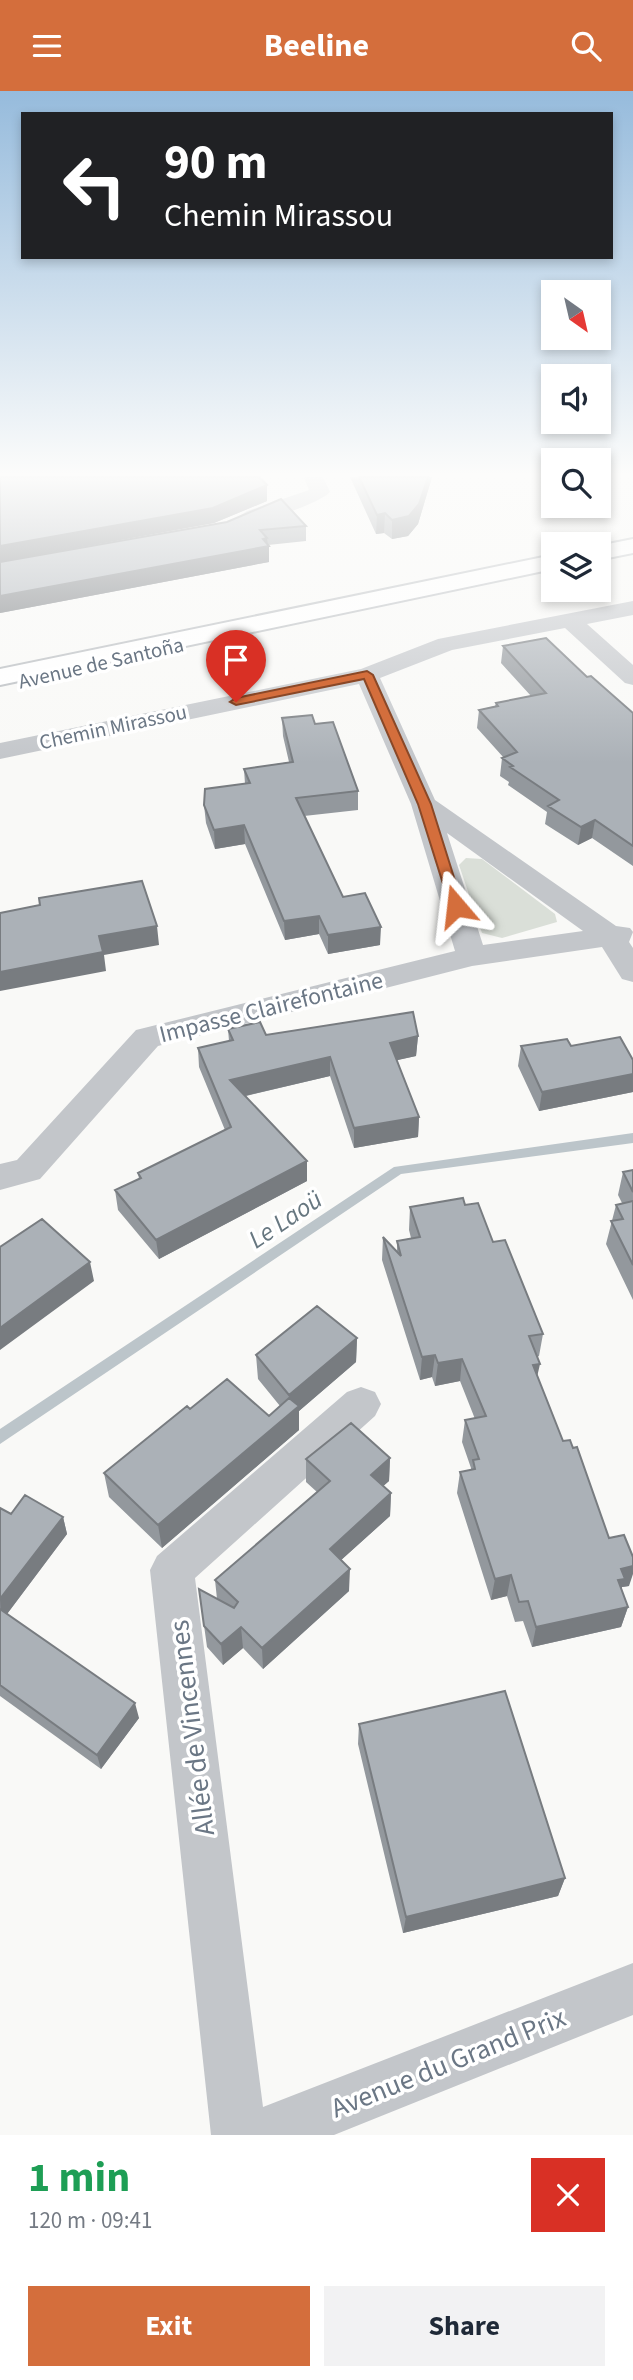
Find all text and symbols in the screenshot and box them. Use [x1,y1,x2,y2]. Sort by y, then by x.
text: Beeline [264,23,369,69]
icon: menu [28,27,66,65]
icon: search [567,27,605,65]
text: 90 m [164,128,268,198]
icon: left [49,140,140,231]
text: Chemin Mirassou [164,193,393,239]
north arrow [541,280,611,350]
map controls [541,280,611,602]
button: sound [541,364,611,434]
button: search [541,448,611,518]
button: layers [541,532,611,602]
street label: Avenue de Santoña [15,629,187,697]
pin [206,630,266,702]
icon: arrive [217,641,255,679]
street label: Chemin Mirassou [36,697,190,757]
position arrow [419,869,493,943]
street label: Impasse Clairefontaine [156,963,387,1052]
water label: Le Laoü [241,1181,330,1258]
street label: Allée de Vincennes [159,1618,225,1838]
street label: Avenue du Grand Prix [325,1997,572,2128]
text: 1 min [28,2148,130,2208]
button: close [531,2158,605,2232]
text: 120 m · 09:41 [28,2204,152,2237]
button: Exit [28,2286,310,2366]
button: Share [324,2286,605,2366]

